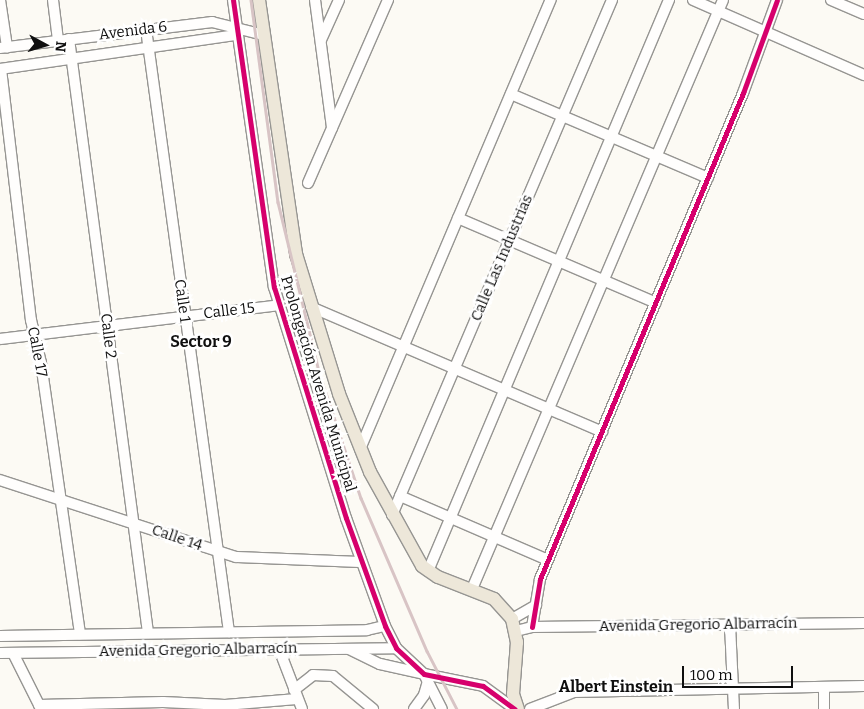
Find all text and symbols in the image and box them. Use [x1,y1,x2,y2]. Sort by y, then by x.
street label: Avenida 6 [98,18,168,44]
north arrow [20,20,70,70]
text: N [51,40,69,53]
street label: Calle Las Industrias [467,192,537,324]
street label: Prolongación Avenida Municipal [276,274,360,494]
street label: Calle 1 [170,278,194,324]
street label: Calle 15 [202,299,256,323]
street label: Calle 2 [96,312,120,360]
street label: Calle 17 [23,325,51,379]
district label: Sector 9 [170,332,232,352]
street label: Calle 14 [149,521,205,555]
street label: Avenida Gregorio Albarracín [599,614,797,636]
street label: Avenida Gregorio Albarracín [99,639,297,661]
scale bar [684,656,795,688]
text: 100 m [690,666,733,684]
district label: Albert Einstein [559,677,673,697]

